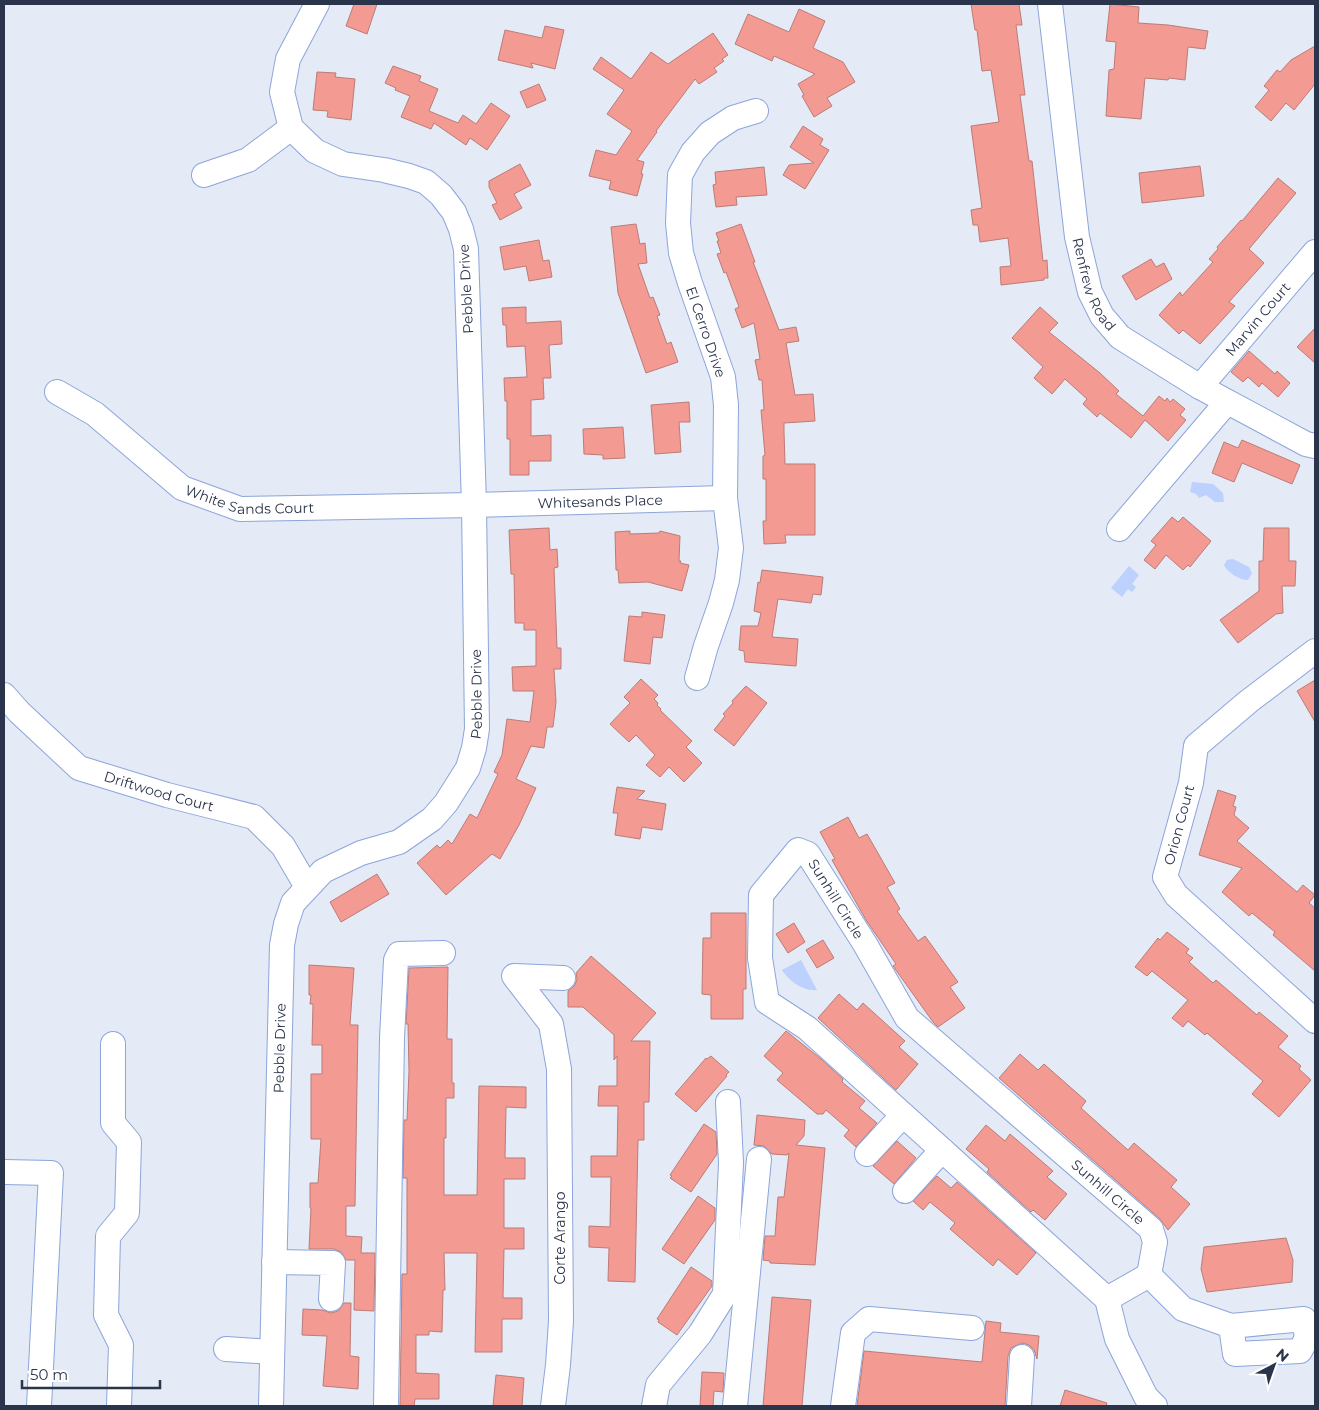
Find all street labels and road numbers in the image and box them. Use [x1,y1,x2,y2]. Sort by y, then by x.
street label: Renfrew Road [1068,236,1120,335]
street label: Pebble Drive [455,244,477,334]
street label: Marvin Court [1221,278,1294,360]
street label: El Cerro Drive [682,284,730,380]
street label: White Sands Court [183,481,314,518]
street label: Whitesands Place [537,491,663,512]
street label: Pebble Drive [467,649,486,740]
street label: Driftwood Court [102,767,216,816]
street label: Orion Court [1160,783,1198,867]
street label: Sunhill Circle [804,856,868,942]
street label: Pebble Drive [269,1003,290,1093]
street label: Sunhill Circle [1068,1155,1148,1229]
street label: Corte Arango [551,1191,569,1284]

